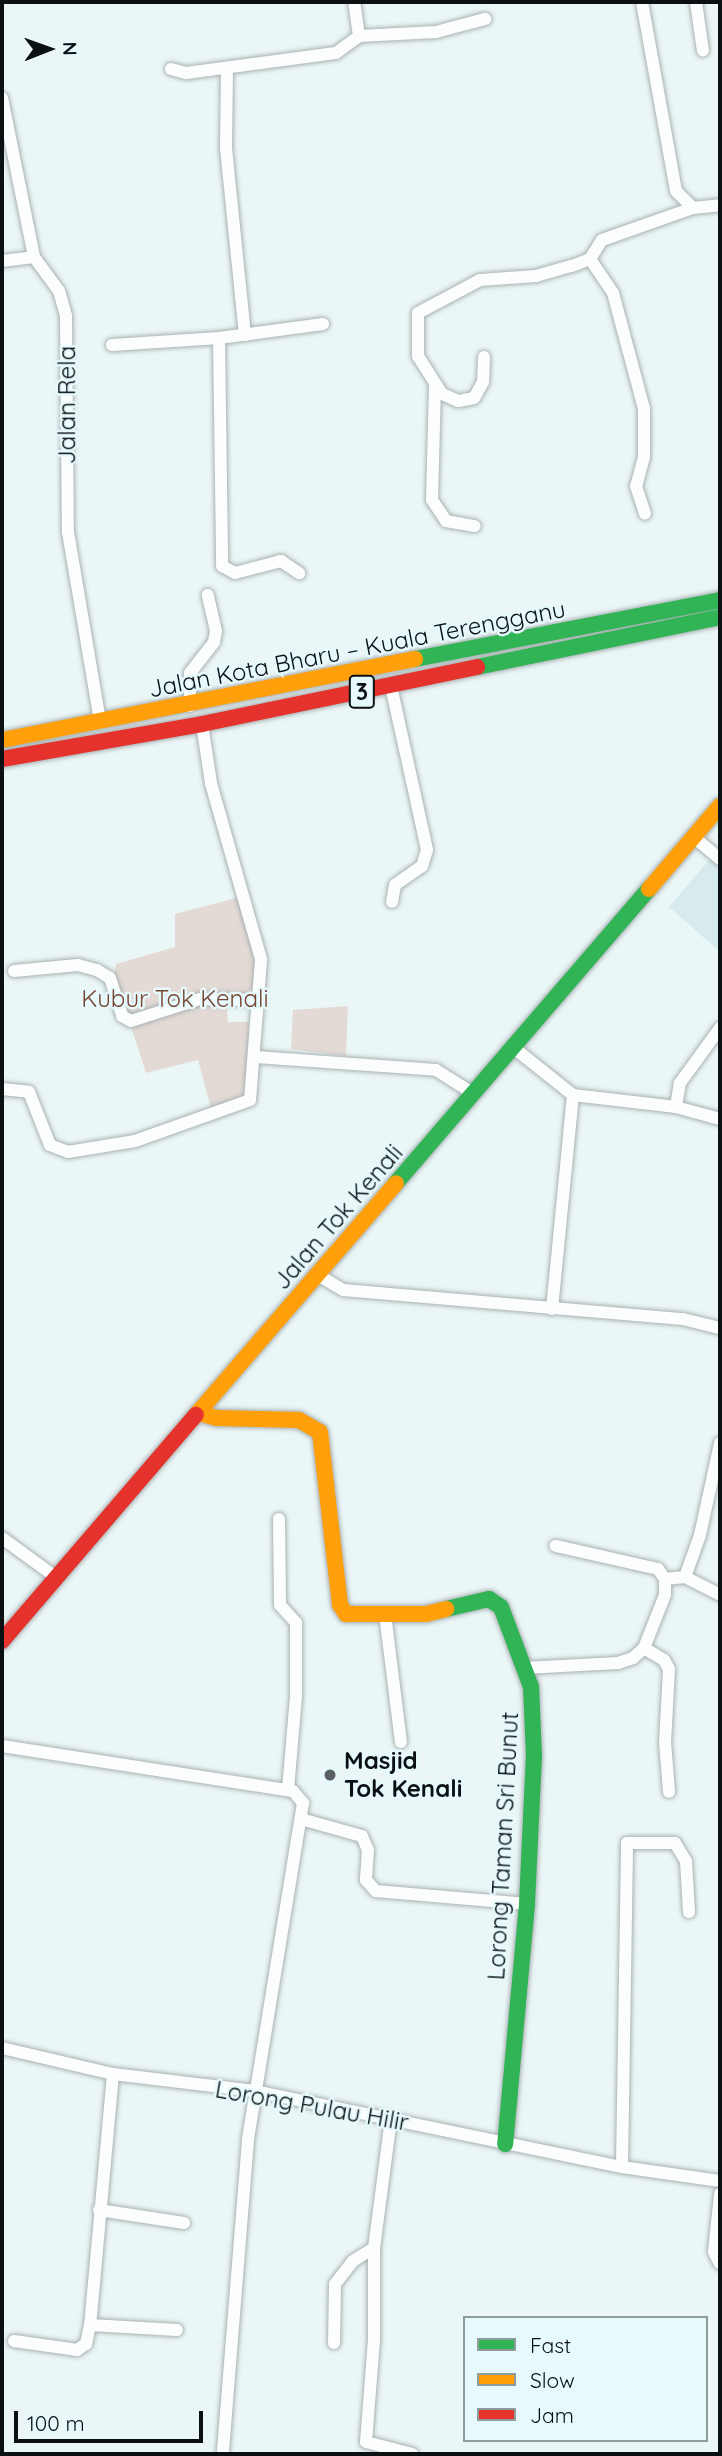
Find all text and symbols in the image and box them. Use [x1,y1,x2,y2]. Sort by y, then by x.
north arrow [14,14,84,84]
text: N [58,41,82,56]
street label: Jalan Rela [53,346,81,464]
street label: Jalan Kota Bharu – Kuala Terengganu [146,594,568,704]
road number: 3 [348,672,376,712]
park label: Kubur Tok Kenali [81,985,269,1013]
street label: Jalan Tok Kenali [267,1139,409,1295]
street label: Lorong Taman Sri Bunut [482,1711,524,1981]
place label: Masjid Tok Kenali [344,1747,462,1803]
marker: Masjid Tok Kenali [322,1767,338,1783]
street label: Lorong Pulau Hilir [213,2075,411,2137]
legend [463,2316,708,2442]
text: Fast [530,2332,571,2358]
text: Slow [530,2367,575,2393]
scale bar [18,2396,206,2440]
text: Jam [530,2402,574,2428]
text: 100 m [27,2410,85,2436]

